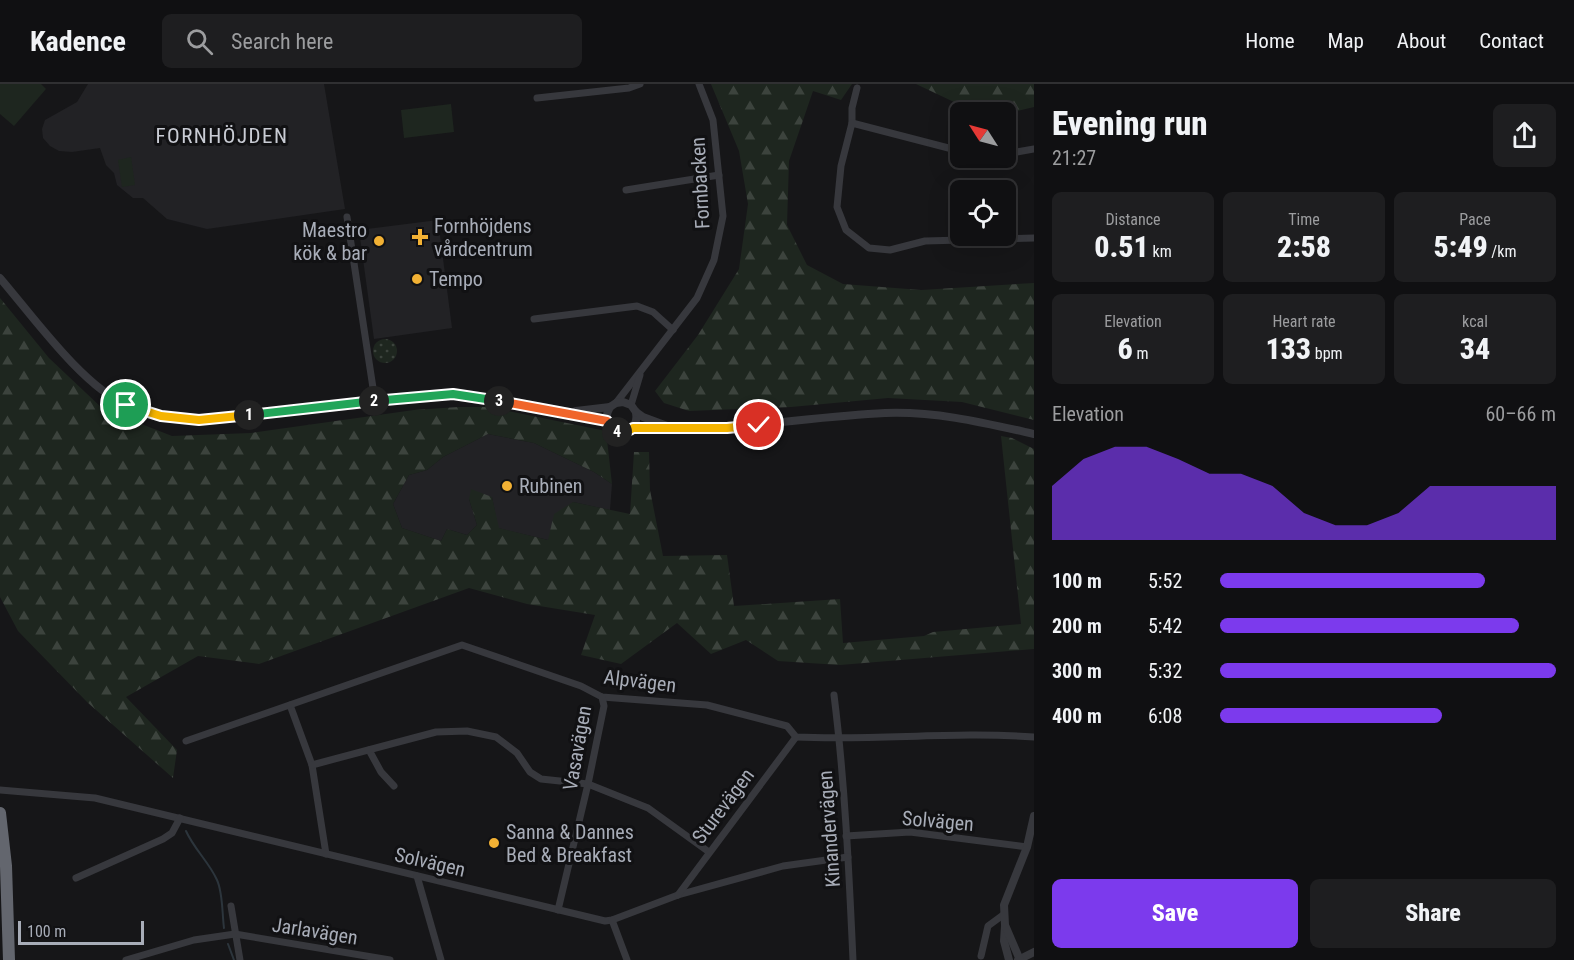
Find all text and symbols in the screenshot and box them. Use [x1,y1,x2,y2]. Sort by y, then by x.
search box [162,14,582,68]
text: Kadence [30,25,126,58]
icon: search [183,25,216,58]
text: Search here [231,29,333,54]
text: Home [1245,29,1295,53]
text: Map [1328,29,1364,53]
text: About [1397,29,1446,53]
text: Contact [1479,29,1544,53]
north arrow [950,102,1016,168]
map controls [950,102,1016,246]
text: Evening run [1052,104,1208,143]
button: share [1493,104,1556,167]
district label: FORNHÖJDEN [155,124,289,148]
street label: Fornbacken [686,137,714,229]
text: 21:27 [1052,146,1096,170]
button: locate [950,180,1016,246]
text: Distance [1105,210,1161,229]
text: Time [1288,210,1320,229]
text: Pace [1459,210,1491,229]
place label: Fornhöjdens vårdcentrum [434,214,533,261]
place label: Maestro kök & bar [293,218,367,265]
marker: Fornhöjdens vårdcentrum [411,228,429,246]
text: 0.51 [1094,229,1149,264]
text: 2:58 [1277,229,1331,264]
text: 5:49 [1433,229,1488,264]
marker: Maestro kök & bar [372,234,386,248]
text: km [1149,242,1172,261]
text: /km [1488,242,1517,261]
place label: Tempo [429,267,483,291]
marker: Tempo [410,272,424,286]
text: Elevation [1104,312,1162,331]
text: Heart rate [1272,312,1336,331]
text: kcal [1462,312,1488,331]
text: 6 [1118,331,1133,366]
text: 133 [1265,331,1311,366]
text: 34 [1460,331,1490,366]
text: m [1133,344,1148,363]
text: bpm [1311,344,1343,363]
pin [100,379,151,430]
pin: 2 [359,386,389,416]
pin: 3 [484,386,514,416]
icon: arrive [109,388,142,421]
text: 2 [370,391,378,410]
text: 3 [495,391,503,410]
pin [733,399,784,450]
pin: 1 [234,400,264,430]
text: Elevation [1052,402,1124,426]
text: 60–66 m [1485,402,1556,426]
text: 1 [245,405,253,424]
icon: check [742,408,775,441]
pin: 4 [602,417,632,447]
text: 4 [613,422,621,441]
place label: Rubinen [519,474,583,498]
marker: Rubinen [500,479,514,493]
text: 100 m [1052,569,1102,593]
text: 5:52 [1148,569,1182,593]
text: 200 m [1052,614,1102,638]
text: 5:42 [1148,614,1182,638]
text: 300 m [1052,659,1102,683]
text: 5:32 [1148,659,1182,683]
street label: Alpvägen [602,665,678,697]
street label: Vasavägen [558,704,596,792]
text: 400 m [1052,704,1102,728]
text: 6:08 [1148,704,1182,728]
street label: Sturevägen [687,764,759,848]
street label: Kinandervägen [813,770,845,888]
street label: Solvägen [901,806,975,836]
place label: Sanna & Dannes Bed & Breakfast [506,820,634,867]
marker: Sanna & Dannes Bed & Breakfast [487,836,501,850]
street label: Solvägen [392,842,468,882]
button: Save [1052,879,1298,948]
button: Share [1310,879,1556,948]
street label: Jarlavägen [271,912,359,950]
scale bar [18,918,144,946]
text: 100 m [27,922,66,941]

